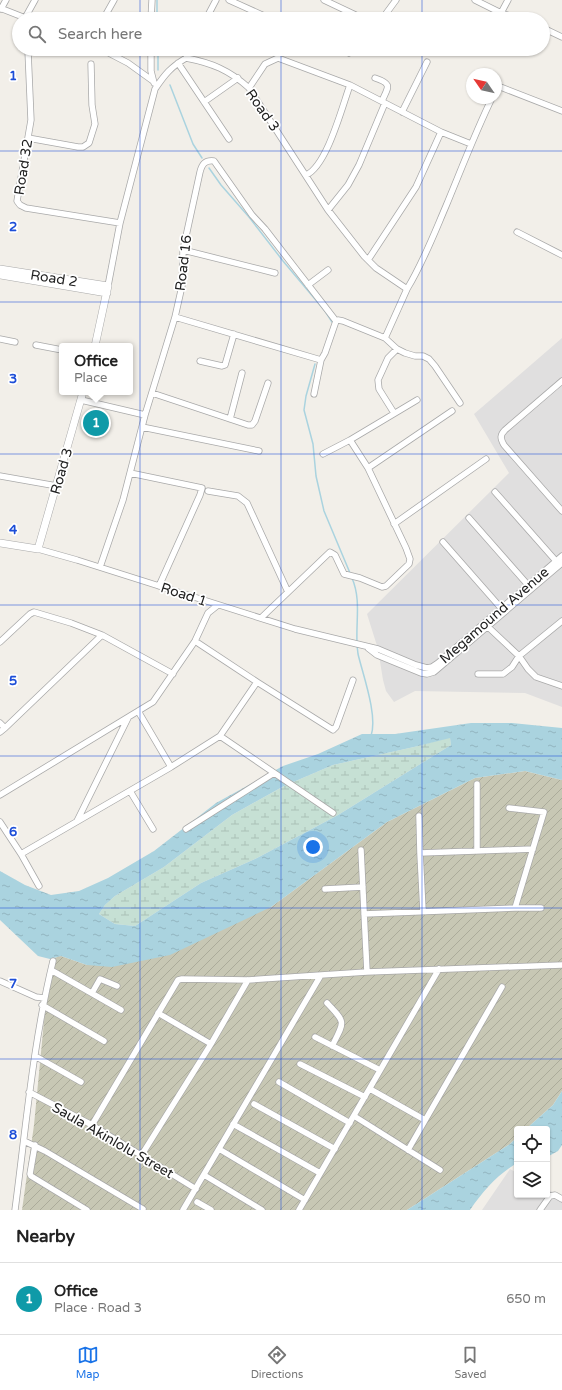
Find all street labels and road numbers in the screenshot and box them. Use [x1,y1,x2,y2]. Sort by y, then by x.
street label: Road 3 [242,86,283,135]
street label: Road 32 [11,138,36,196]
street label: Road 16 [172,234,195,292]
street label: Road 2 [29,266,79,291]
street label: Road 3 [47,446,76,496]
street label: Megamound Avenue [436,563,552,667]
street label: Road 1 [159,579,209,610]
street label: Saula Akinlolu Street [49,1099,177,1183]

